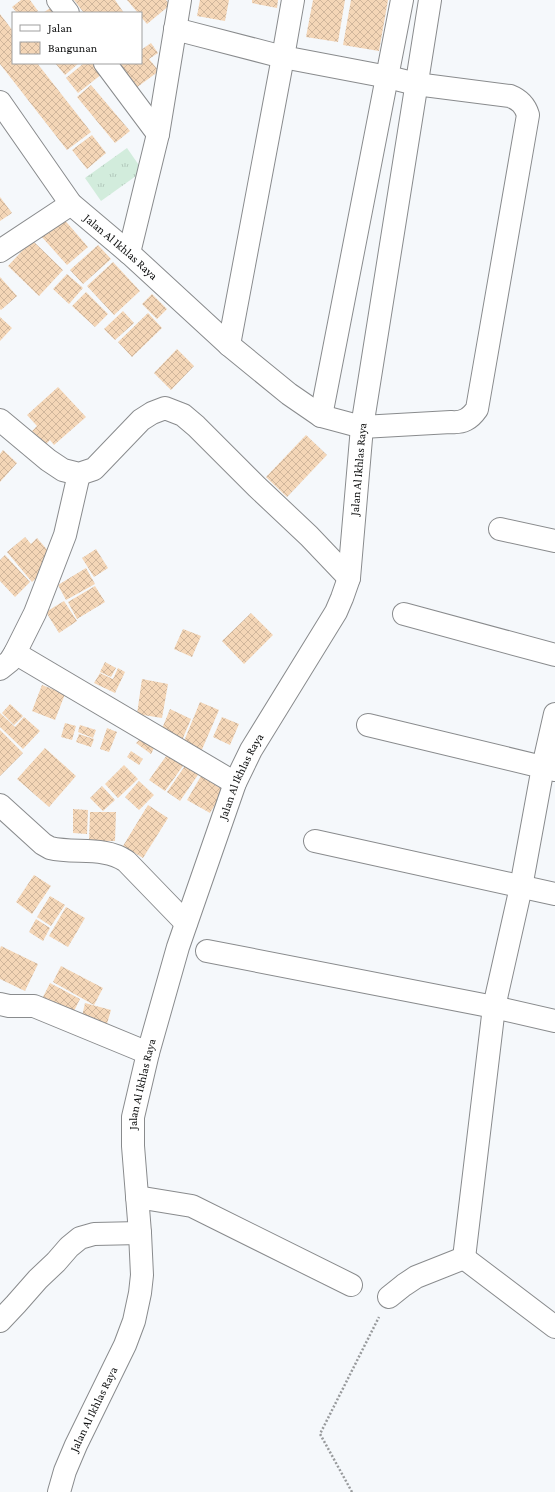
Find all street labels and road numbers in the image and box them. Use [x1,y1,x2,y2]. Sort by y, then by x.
street label: Jalan Al Ikhlas Raya [80,210,161,283]
street label: Jalan Al Ikhlas Raya [347,421,370,517]
street label: Jalan Al Ikhlas Raya [215,730,267,822]
street label: Jalan Al Ikhlas Raya [126,1036,159,1131]
street label: Jalan Al Ikhlas Raya [67,1364,121,1455]

